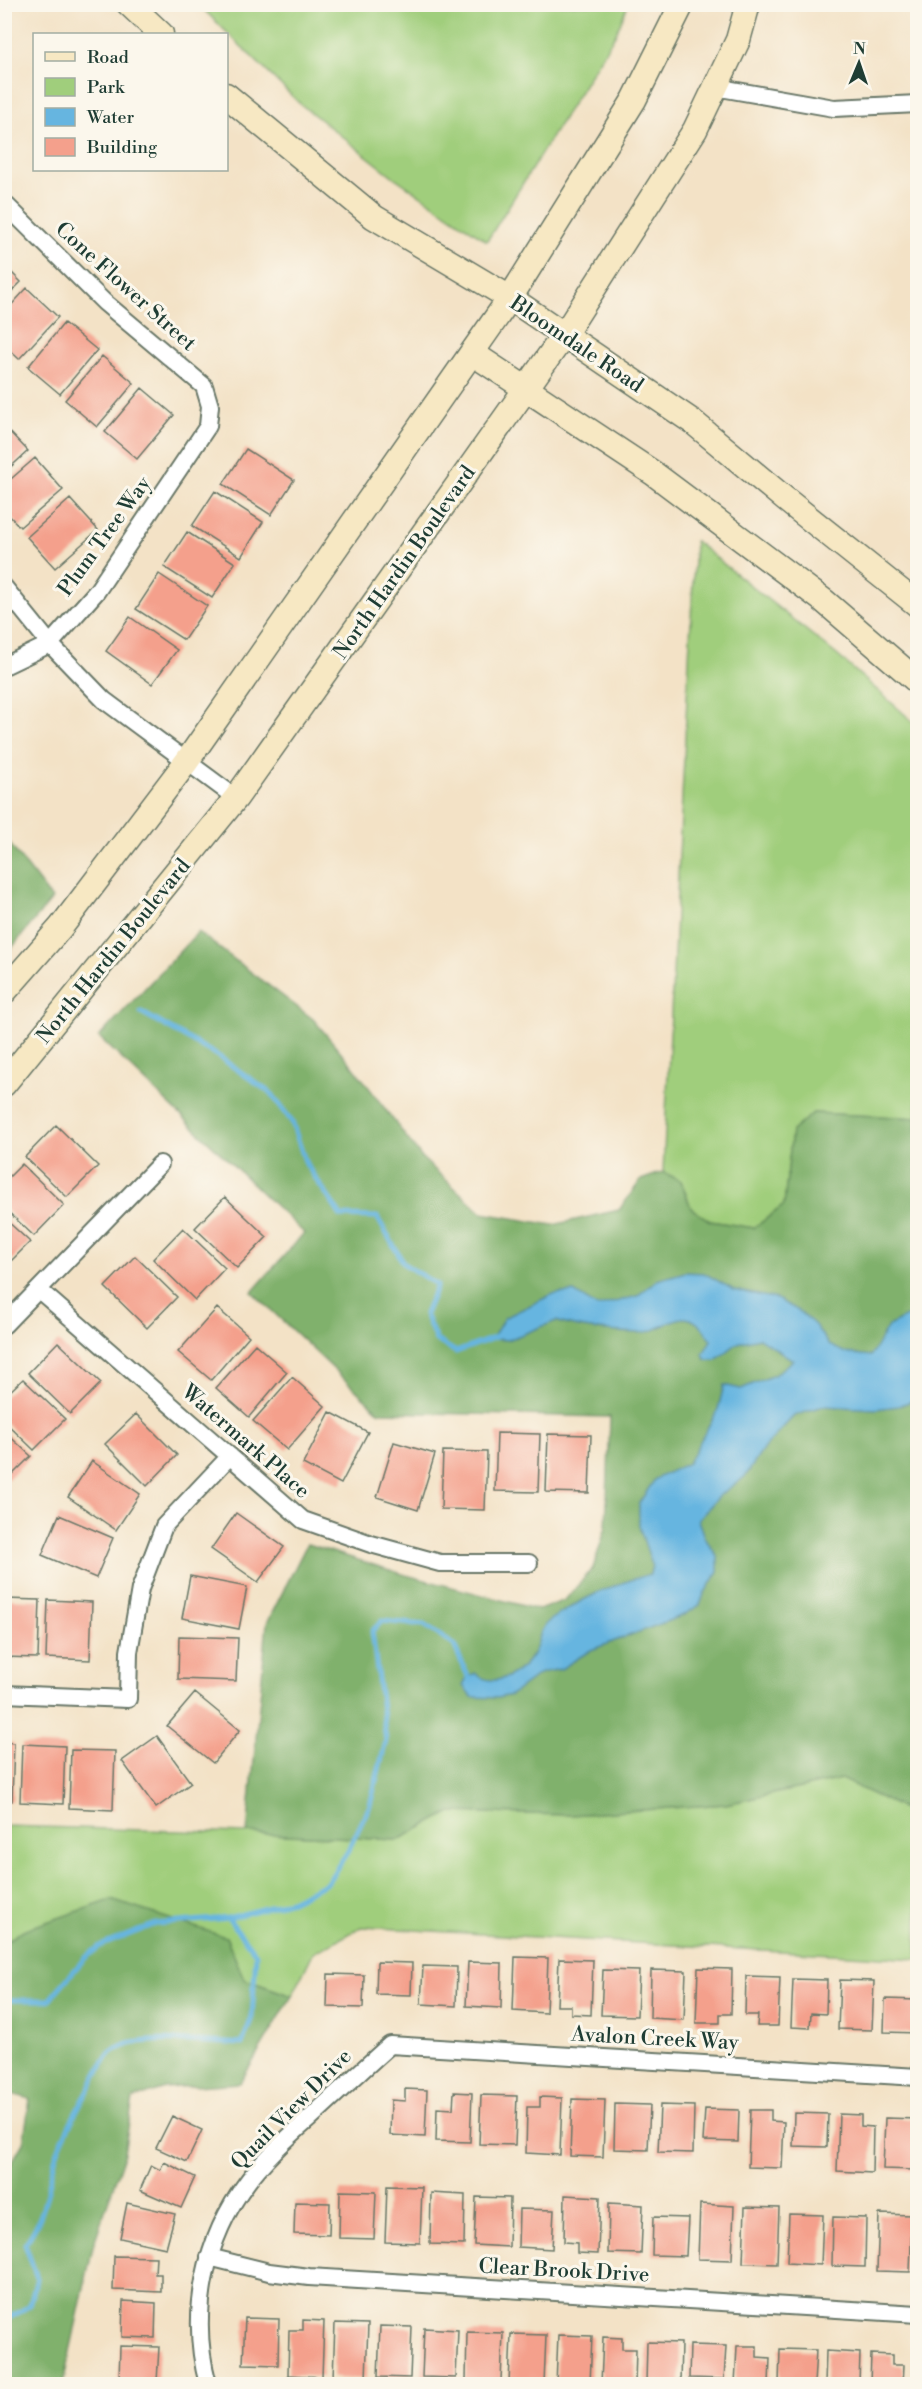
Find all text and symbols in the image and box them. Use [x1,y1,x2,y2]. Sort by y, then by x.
legend [33,33,228,171]
north arrow [829,33,889,93]
text: N [853,39,867,59]
text: Road [87,46,130,69]
text: Park [87,76,126,99]
text: Water [86,106,135,129]
text: Building [86,136,158,159]
street label: Cone Flower Street [50,217,202,357]
street label: Bloomdale Road [504,290,648,399]
street label: North Hardin Boulevard [328,461,482,664]
street label: Plum Tree Way [53,471,158,602]
street label: North Hardin Boulevard [31,854,196,1049]
street label: Watermark Place [175,1378,315,1504]
street label: Avalon Creek Way [570,2022,740,2056]
street label: Quail View Drive [226,2044,357,2175]
street label: Clear Brook Drive [478,2254,650,2288]

